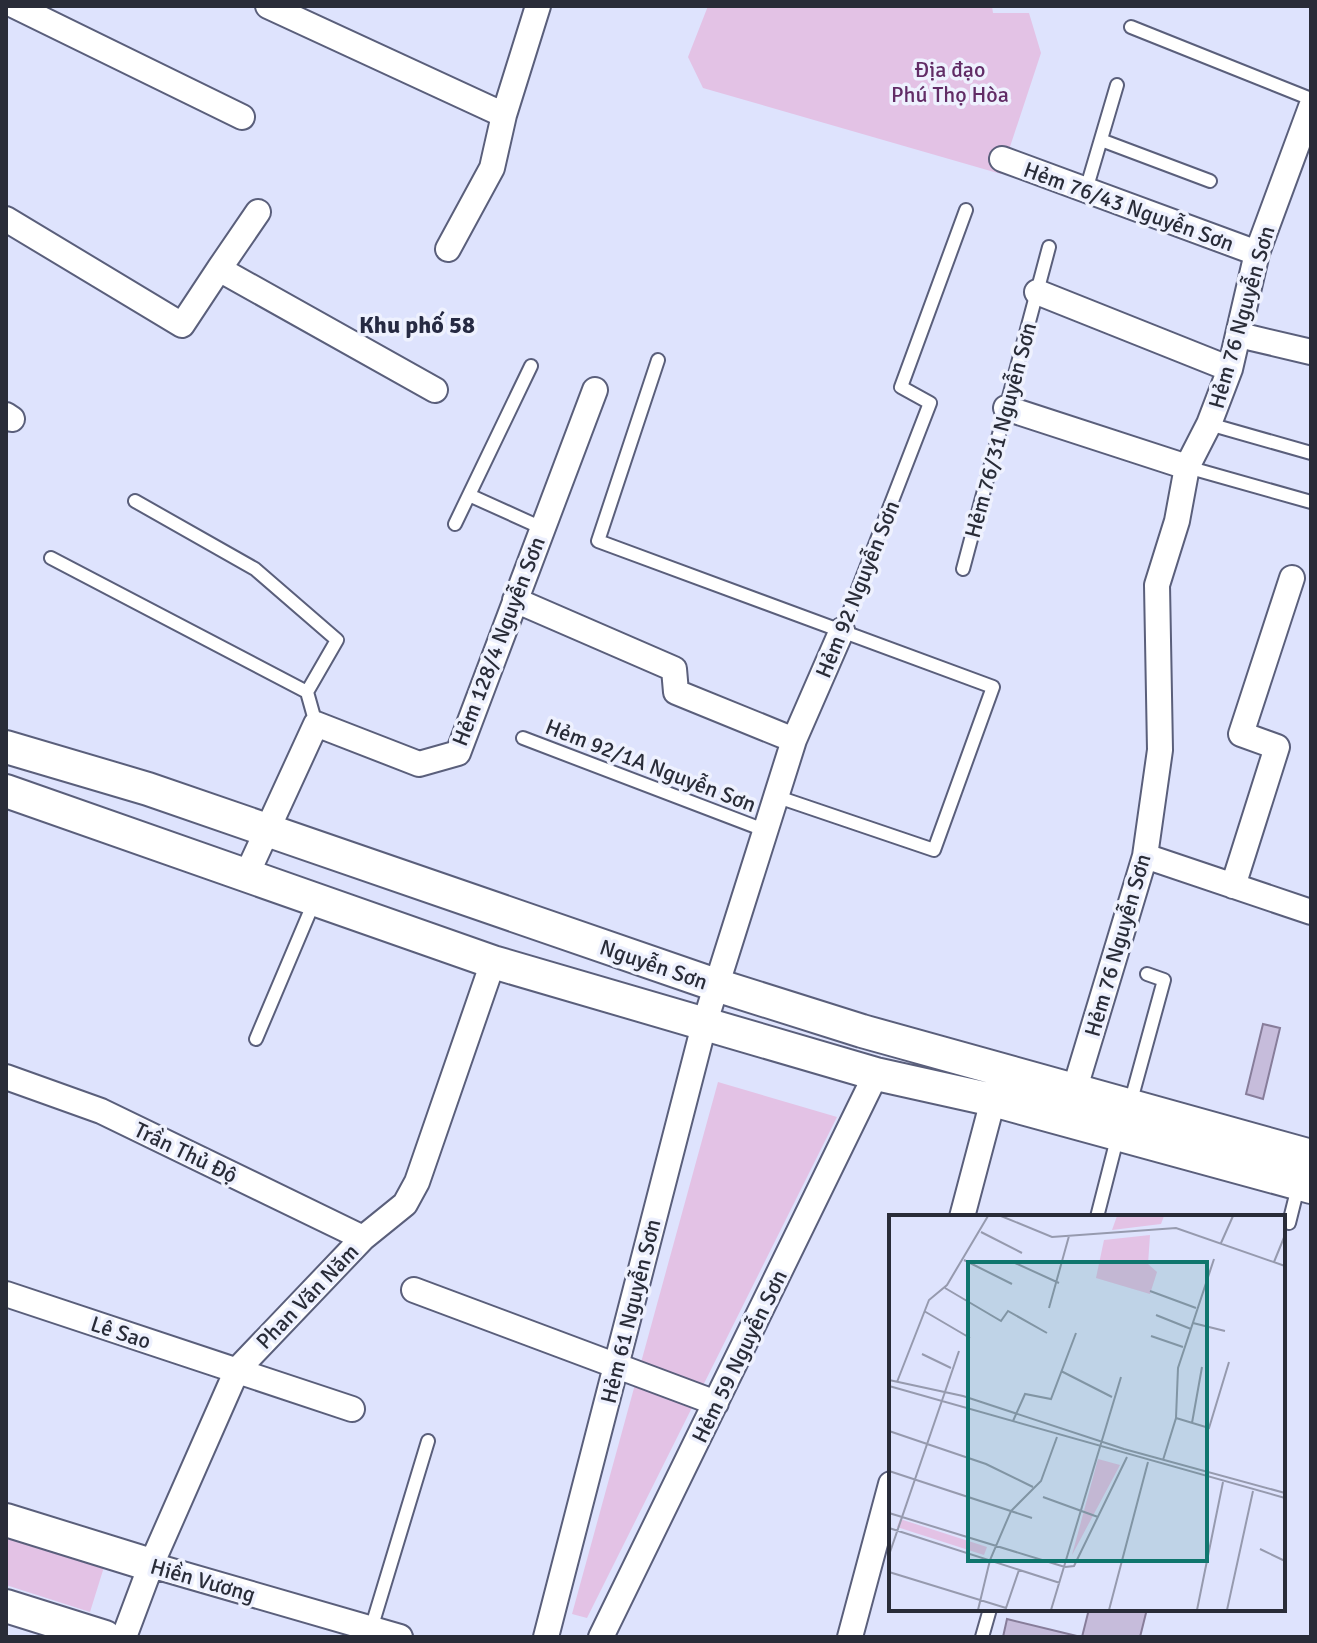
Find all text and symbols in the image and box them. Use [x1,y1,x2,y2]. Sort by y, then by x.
park label: Địa đạo Phú Thọ Hòa [891,56,1009,108]
street label: Hẻm 76/43 Nguyễn Sơn [1020,156,1238,257]
street label: Hẻm 76 Nguyễn Sơn [1202,223,1281,412]
district label: Khu phố 58 [359,310,475,340]
street label: Hẻm 76/31 Nguyễn Sơn [959,319,1042,541]
street label: Hẻm 92 Nguyễn Sơn [810,497,905,682]
street label: Hẻm 128/4 Nguyễn Sơn [446,533,551,750]
street label: Hẻm 92/1A Nguyễn Sơn [542,713,760,818]
street label: Hẻm 76 Nguyễn Sơn [1078,851,1157,1040]
street label: Nguyễn Sơn [596,933,711,995]
street label: Trần Thủ Độ [130,1116,242,1189]
inset map [889,1215,1285,1611]
street label: Hẻm 61 Nguyễn Sơn [595,1216,666,1406]
street label: Phan Văn Năm [250,1238,364,1355]
street label: Hẻm 59 Nguyễn Sơn [686,1265,793,1447]
street label: Lê Sao [87,1310,154,1355]
street label: Hiền Vương [147,1553,258,1608]

